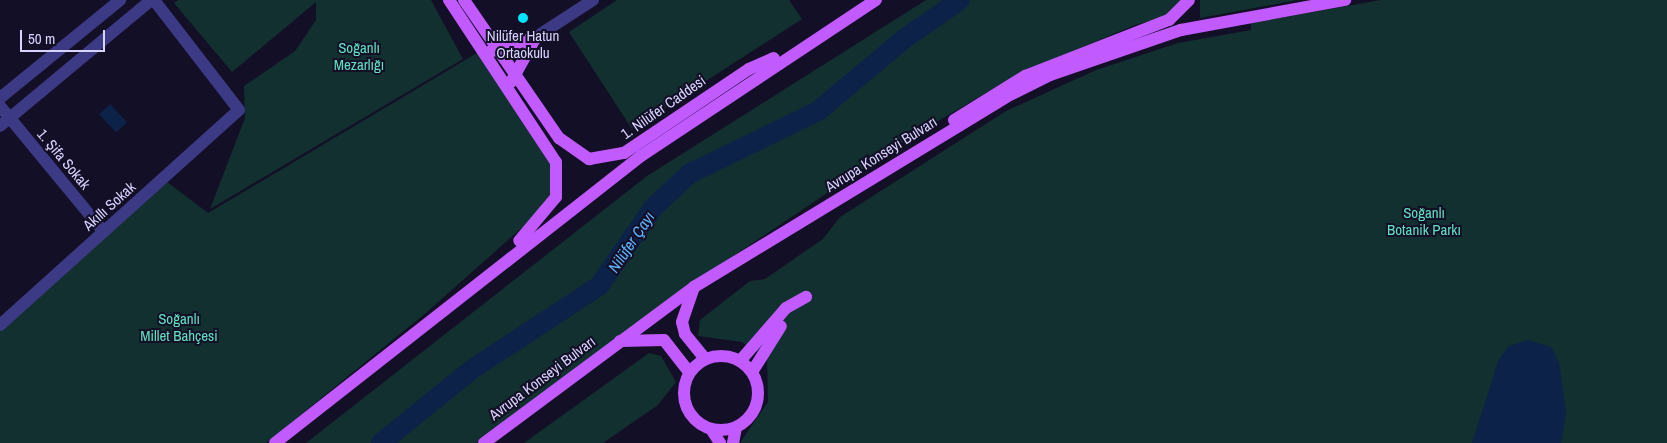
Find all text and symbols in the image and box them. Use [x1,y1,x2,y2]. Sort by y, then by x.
marker: Nilüfer Hatun Ortaokulu [517,12,529,24]
scale bar [22,20,108,52]
place label: Nilüfer Hatun Ortaokulu [487,26,559,61]
text: 50 m [28,28,55,49]
park label: Soğanlı Mezarlığı [334,38,384,73]
street label: 1. Nilüfer Caddesi [617,71,709,143]
street label: Avrupa Konseyi Bulvarı [822,112,940,196]
street label: 1. Şifa Sokak [34,125,94,193]
street label: Akıllı Sokak [79,178,139,234]
park label: Soğanlı Botanik Parkı [1387,203,1461,238]
water label: Nilüfer Çayı [604,208,658,276]
park label: Soğanlı Millet Bahçesi [140,309,218,344]
street label: Avrupa Konseyi Bulvarı [485,332,599,424]

